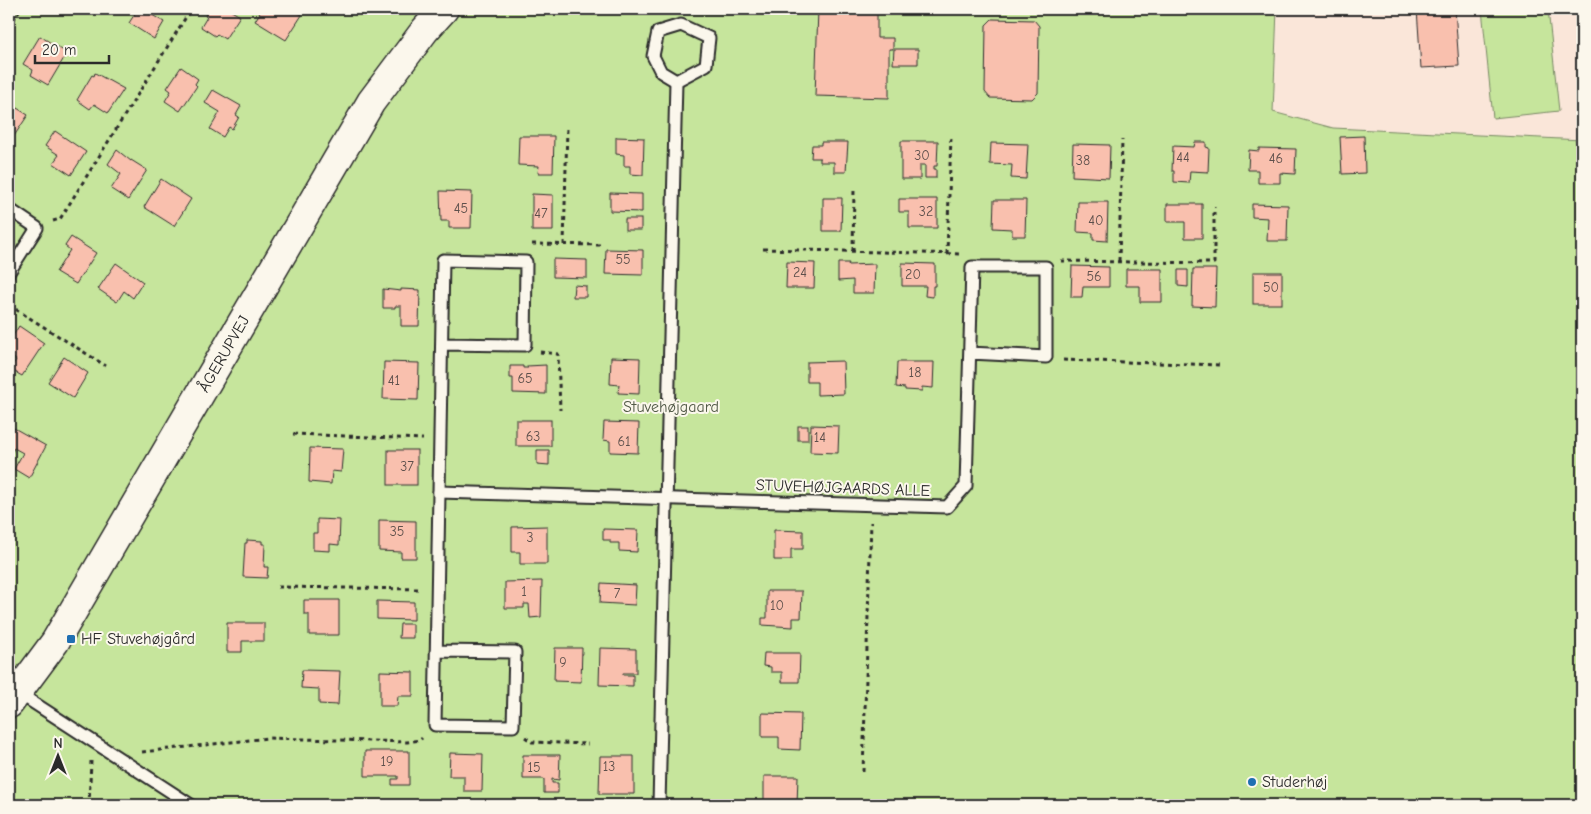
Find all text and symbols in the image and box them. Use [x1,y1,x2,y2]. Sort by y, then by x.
scale bar [35,32,109,64]
text: 20 m [42,41,76,59]
house number: 30 [914,147,930,164]
house number: 44 [1176,149,1190,166]
house number: 46 [1269,150,1283,167]
house number: 38 [1076,152,1090,169]
house number: 45 [454,200,468,217]
house number: 32 [919,203,933,220]
house number: 47 [534,205,548,222]
house number: 40 [1088,212,1104,229]
house number: 55 [615,251,631,268]
house number: 24 [793,264,807,281]
house number: 20 [905,266,921,283]
house number: 56 [1086,268,1102,285]
house number: 50 [1263,279,1279,296]
street label: ÅGERUPVEJ [194,312,253,396]
house number: 18 [909,364,921,381]
house number: 65 [517,370,533,387]
house number: 41 [388,372,400,389]
park label: Stuvehøjgaard [623,398,719,416]
house number: 63 [526,428,540,445]
house number: 14 [814,429,826,446]
house number: 61 [617,433,631,450]
house number: 37 [400,458,414,475]
street label: STUVEHØJGAARDS ALLE [756,476,931,500]
house number: 35 [390,523,404,540]
house number: 3 [526,529,534,546]
house number: 1 [521,583,527,600]
house number: 7 [614,585,621,602]
house number: 10 [770,597,784,614]
place label: HF Stuvehøjgård [81,630,195,648]
marker: HF Stuvehøjgård [65,633,77,645]
house number: 9 [559,654,567,671]
north arrow [32,732,82,782]
text: N [53,735,63,752]
house number: 19 [381,753,393,770]
house number: 13 [603,758,615,775]
house number: 15 [527,759,541,776]
place label: Studerhøj [1262,773,1327,791]
marker: Studerhøj [1246,776,1258,788]

